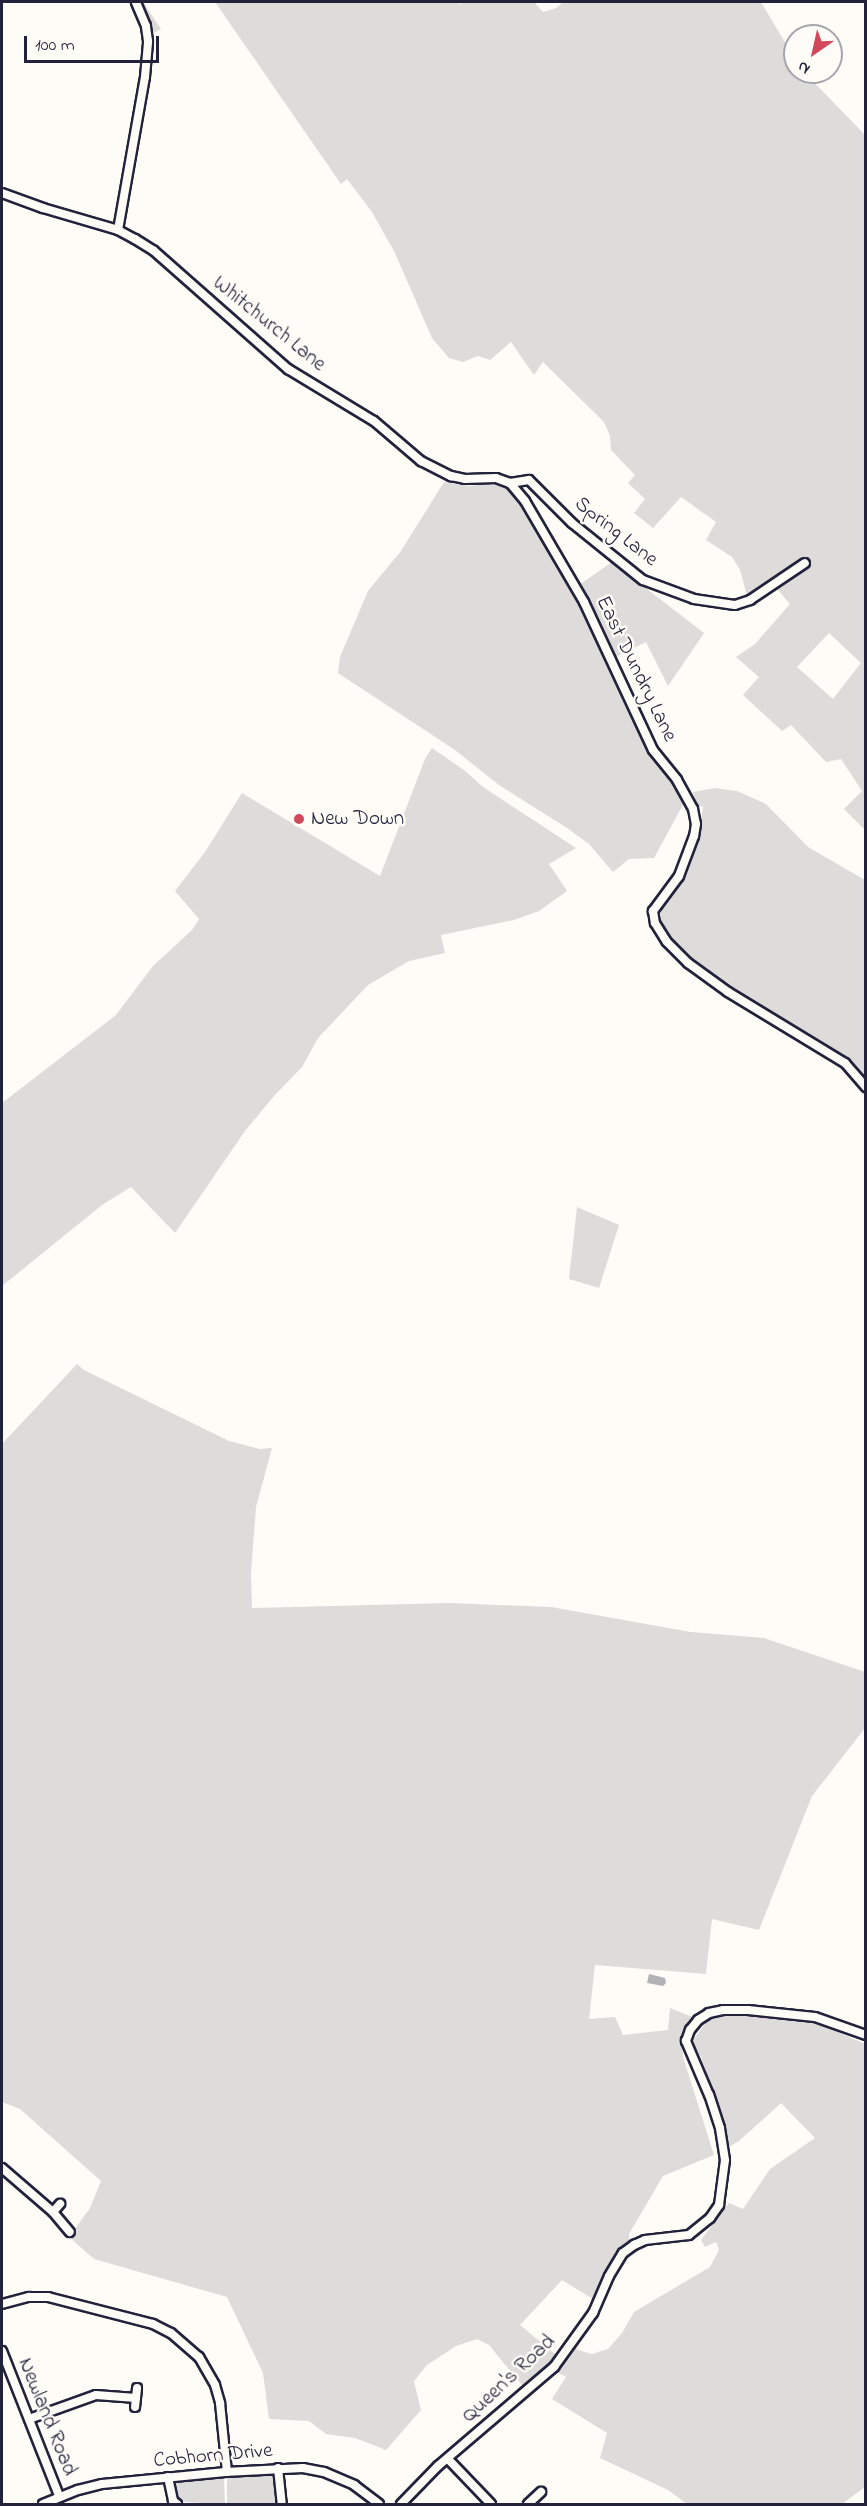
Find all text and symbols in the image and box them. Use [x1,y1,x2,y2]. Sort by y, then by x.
scale bar [27,24,162,62]
north arrow [783,24,843,84]
text: 100 m [35,33,75,59]
text: N [793,54,815,80]
street label: Whitchurch Lane [207,271,331,377]
street label: Spring Lane [569,492,663,572]
street label: East Dundry Lane [590,592,682,746]
place label: New Down [311,806,404,832]
marker: New Down [292,812,306,826]
street label: Queen's Road [457,2329,561,2429]
street label: Newland Road [12,2354,82,2480]
street label: Cobhorn Drive [153,2438,273,2474]

